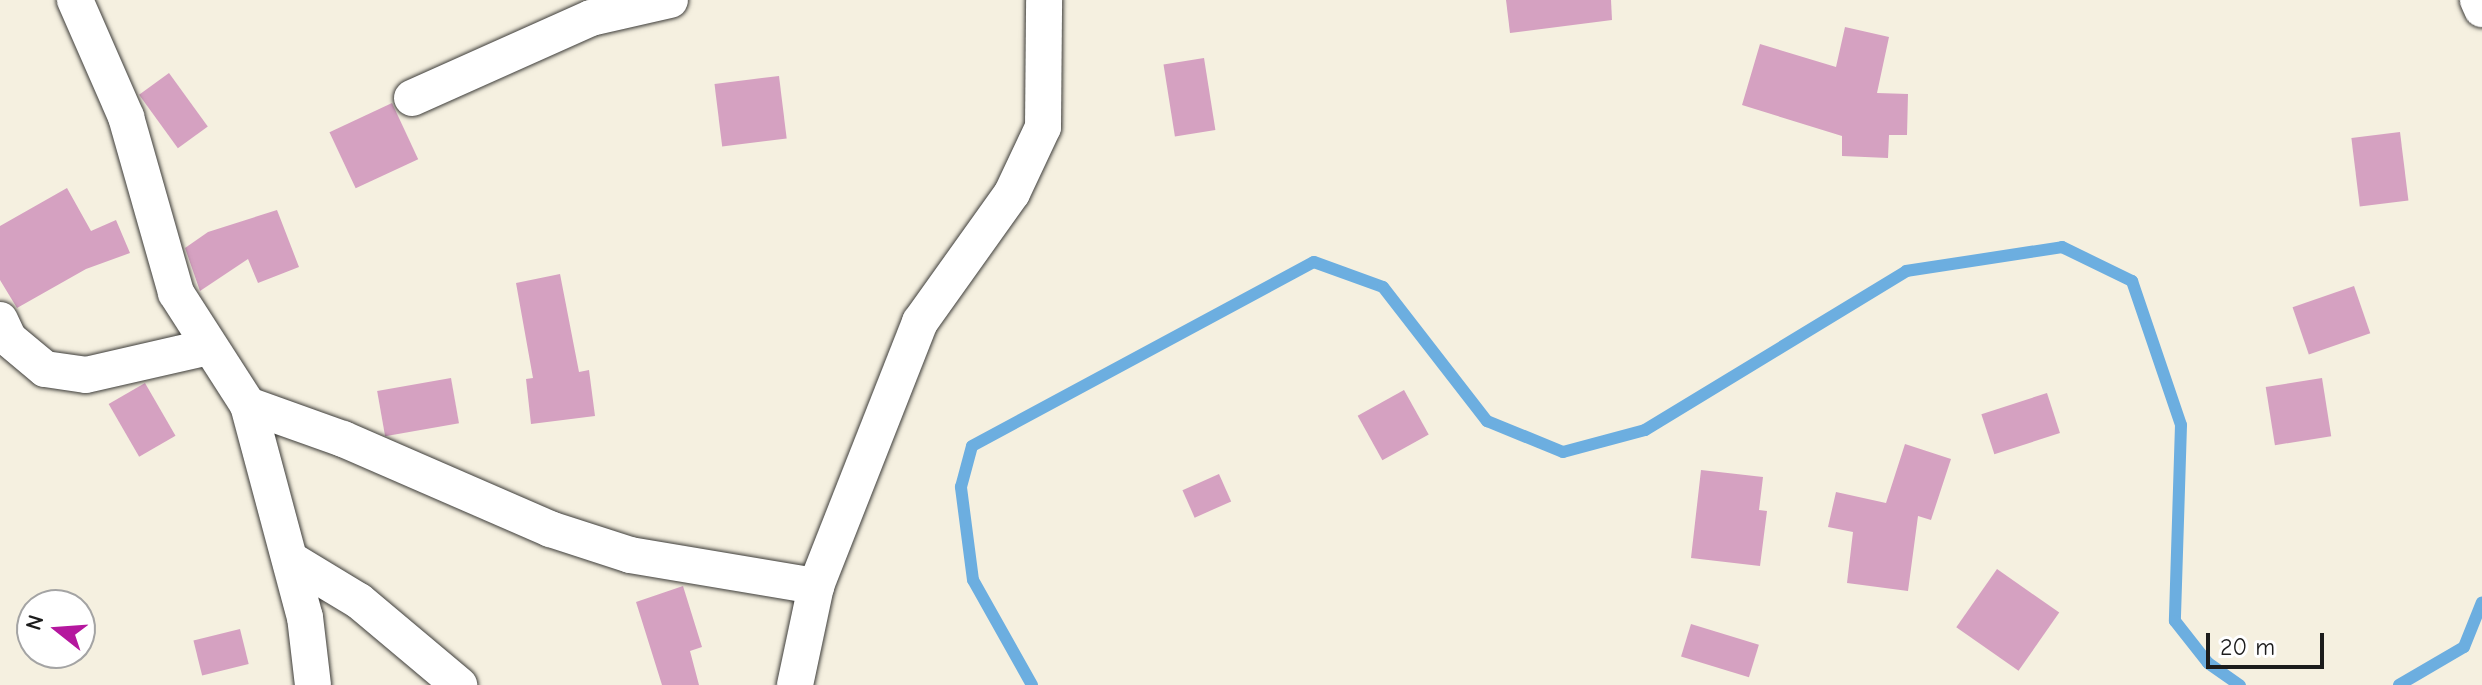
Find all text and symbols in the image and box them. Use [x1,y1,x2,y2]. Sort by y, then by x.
north arrow [16,589,96,669]
text: N [20,612,49,633]
scale bar [2210,617,2328,667]
text: 20 m [2220,633,2275,661]

